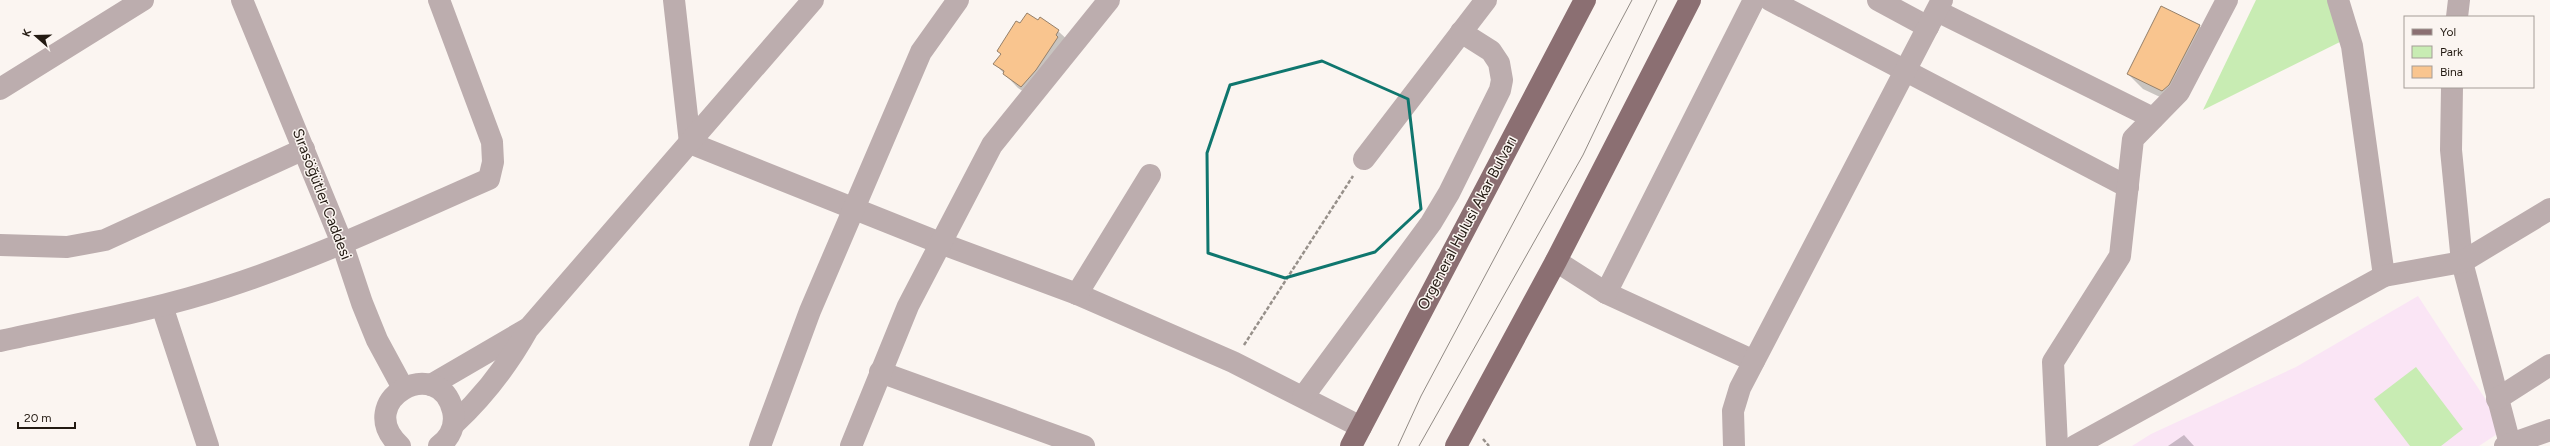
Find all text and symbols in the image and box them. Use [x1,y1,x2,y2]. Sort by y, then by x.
north arrow [16,16,56,56]
legend [2404,16,2534,88]
text: Yol [2440,25,2456,39]
text: K [20,26,35,38]
text: Park [2440,45,2463,59]
text: Bina [2440,65,2463,79]
street label: Sırasöğütler Caddesi [289,126,355,262]
street label: Orgeneral Hulusi Akar Bulvarı [1414,133,1520,313]
scale bar [18,404,75,430]
text: 20 m [24,411,52,425]

